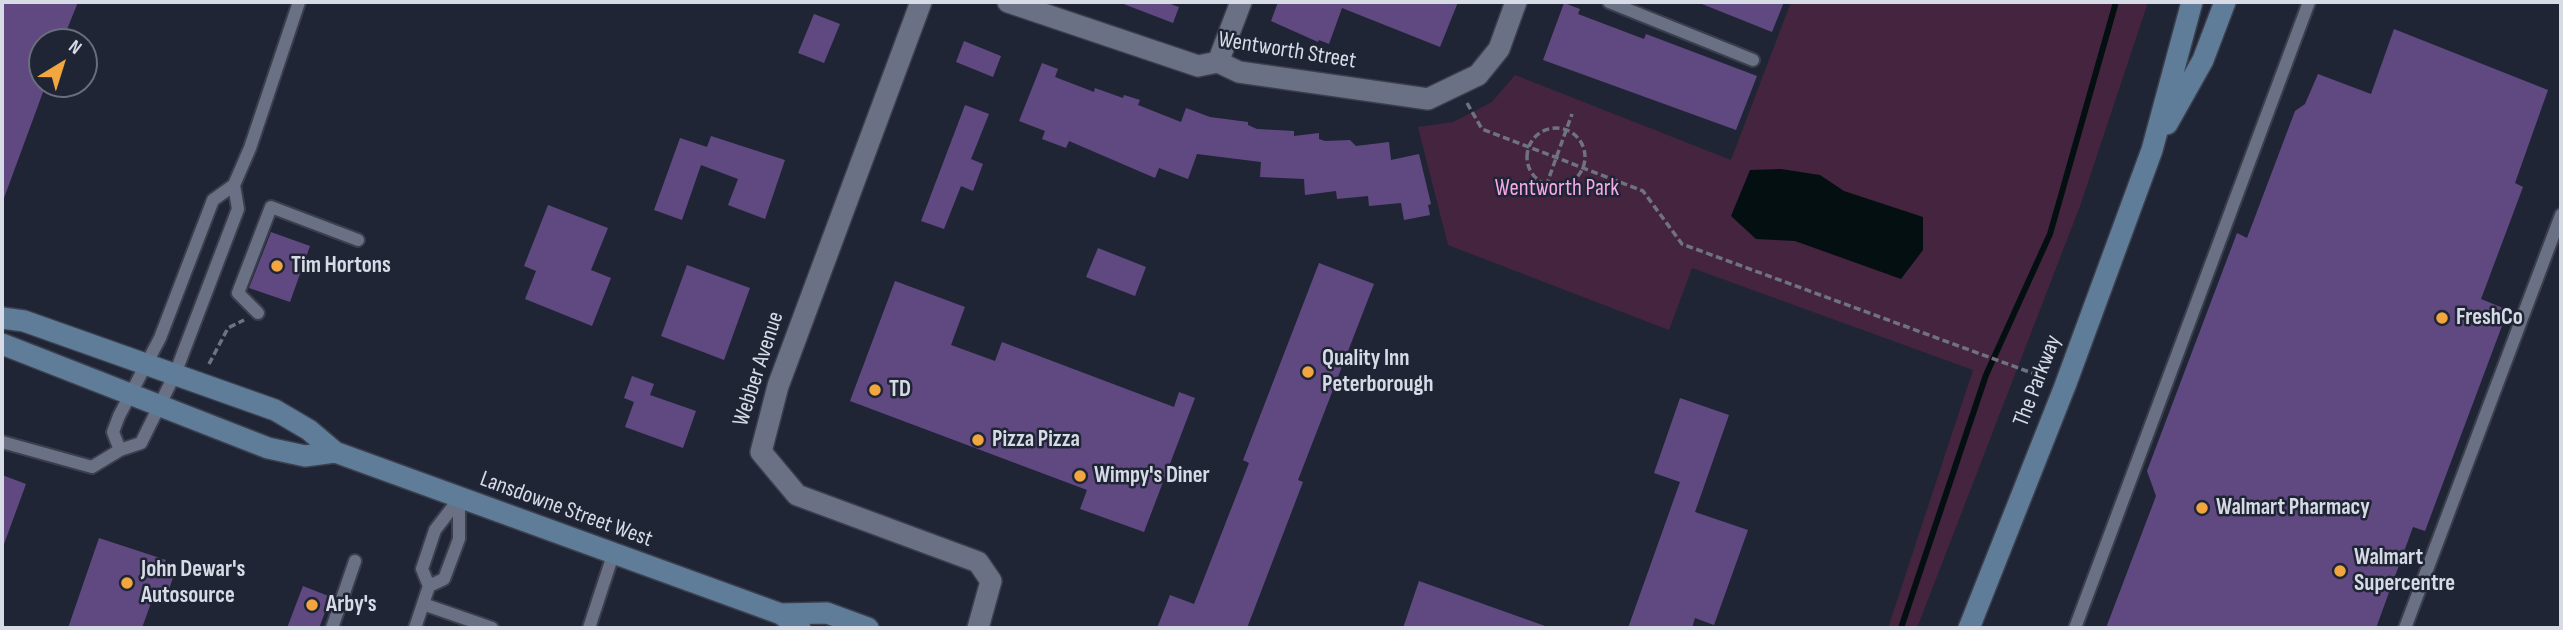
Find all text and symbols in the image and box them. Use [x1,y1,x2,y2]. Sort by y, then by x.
street label: Wentworth Street [1216,26,1358,76]
north arrow [28,28,98,98]
text: N [64,35,86,60]
park label: Wentworth Park [1495,175,1619,203]
place label: Tim Hortons [291,252,391,280]
marker: Tim Hortons [269,258,285,274]
place label: FreshCo [2456,304,2523,332]
street label: Webber Avenue [728,308,790,430]
marker: FreshCo [2434,310,2450,326]
street label: The Parkway [2008,331,2068,431]
place label: Quality Inn Peterborough [1322,345,1433,399]
marker: Quality Inn Peterborough [1300,364,1316,380]
place label: TD [889,376,911,404]
marker: TD [867,382,883,398]
place label: Pizza Pizza [992,426,1080,454]
marker: Pizza Pizza [970,432,986,448]
place label: Wimpy's Diner [1094,462,1210,490]
street label: Lansdowne Street West [476,466,656,554]
marker: Wimpy's Diner [1072,468,1088,484]
place label: Walmart Pharmacy [2216,494,2370,522]
marker: Walmart Pharmacy [2194,500,2210,516]
place label: Walmart Supercentre [2354,544,2455,598]
place label: John Dewar's Autosource [141,556,245,610]
marker: Walmart Supercentre [2332,563,2348,579]
marker: John Dewar's Autosource [119,575,135,591]
place label: Arby's [326,591,377,619]
marker: Arby's [304,597,320,613]

